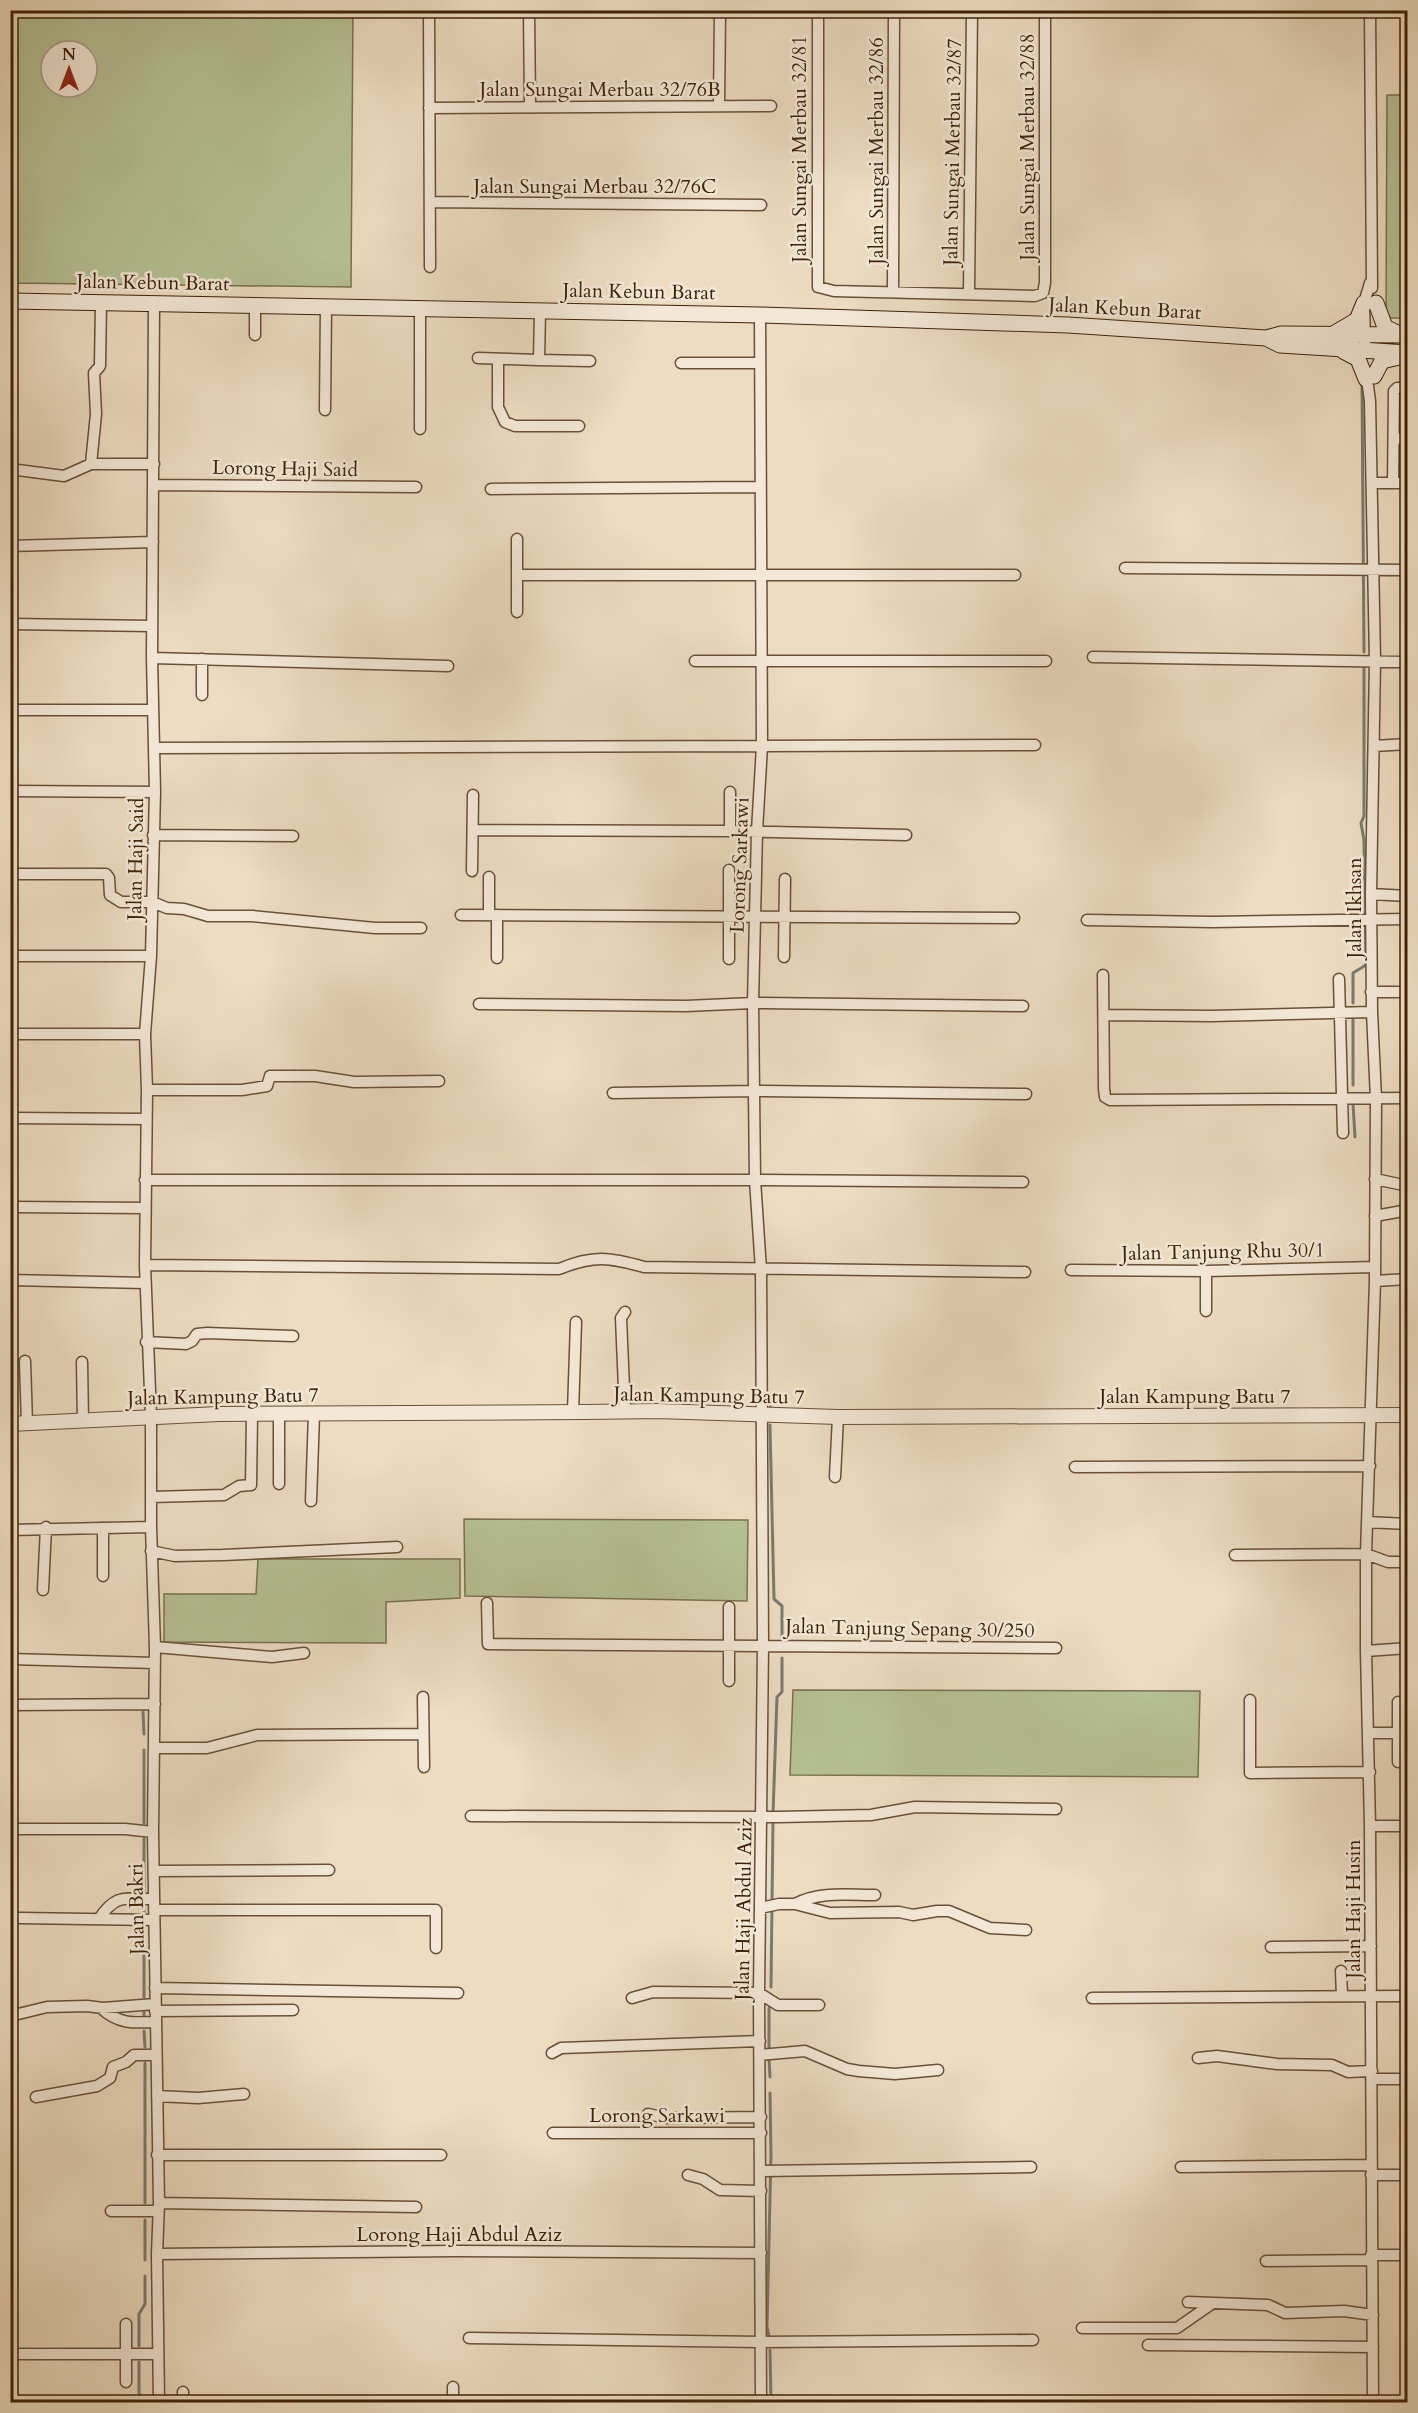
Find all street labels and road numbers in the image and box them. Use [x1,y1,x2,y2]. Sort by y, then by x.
street label: Jalan Sungai Merbau 32/88 [1014,33,1041,264]
street label: Jalan Sungai Merbau 32/81 [786,35,813,266]
street label: Jalan Sungai Merbau 32/86 [863,37,890,268]
street label: Jalan Sungai Merbau 32/87 [937,38,968,269]
street label: Jalan Sungai Merbau 32/76B [476,76,721,103]
street label: Jalan Sungai Merbau 32/76C [471,173,716,200]
street label: Jalan Kebun Barat [73,268,230,297]
street label: Jalan Kebun Barat [559,277,716,306]
street label: Jalan Kebun Barat [1045,291,1203,326]
street label: Lorong Haji Said [212,454,359,483]
street label: Lorong Sarkawi [724,796,755,933]
street label: Jalan Haji Said [121,797,150,924]
street label: Jalan Ikhsan [1341,857,1368,962]
street label: Jalan Tanjung Rhu 30/1 [1118,1236,1325,1267]
street label: Jalan Kampung Batu 7 [610,1380,805,1411]
street label: Jalan Kampung Batu 7 [124,1381,319,1412]
street label: Jalan Kampung Batu 7 [1096,1383,1291,1410]
street label: Jalan Tanjung Sepang 30/250 [782,1613,1035,1644]
street label: Jalan Haji Abdul Aziz [728,1817,759,2004]
street label: Jalan Haji Husin [1340,1839,1367,1982]
street label: Jalan Bakri [122,1863,151,1958]
street label: Lorong Sarkawi [589,2102,725,2129]
street label: Lorong Haji Abdul Aziz [356,2221,562,2248]

